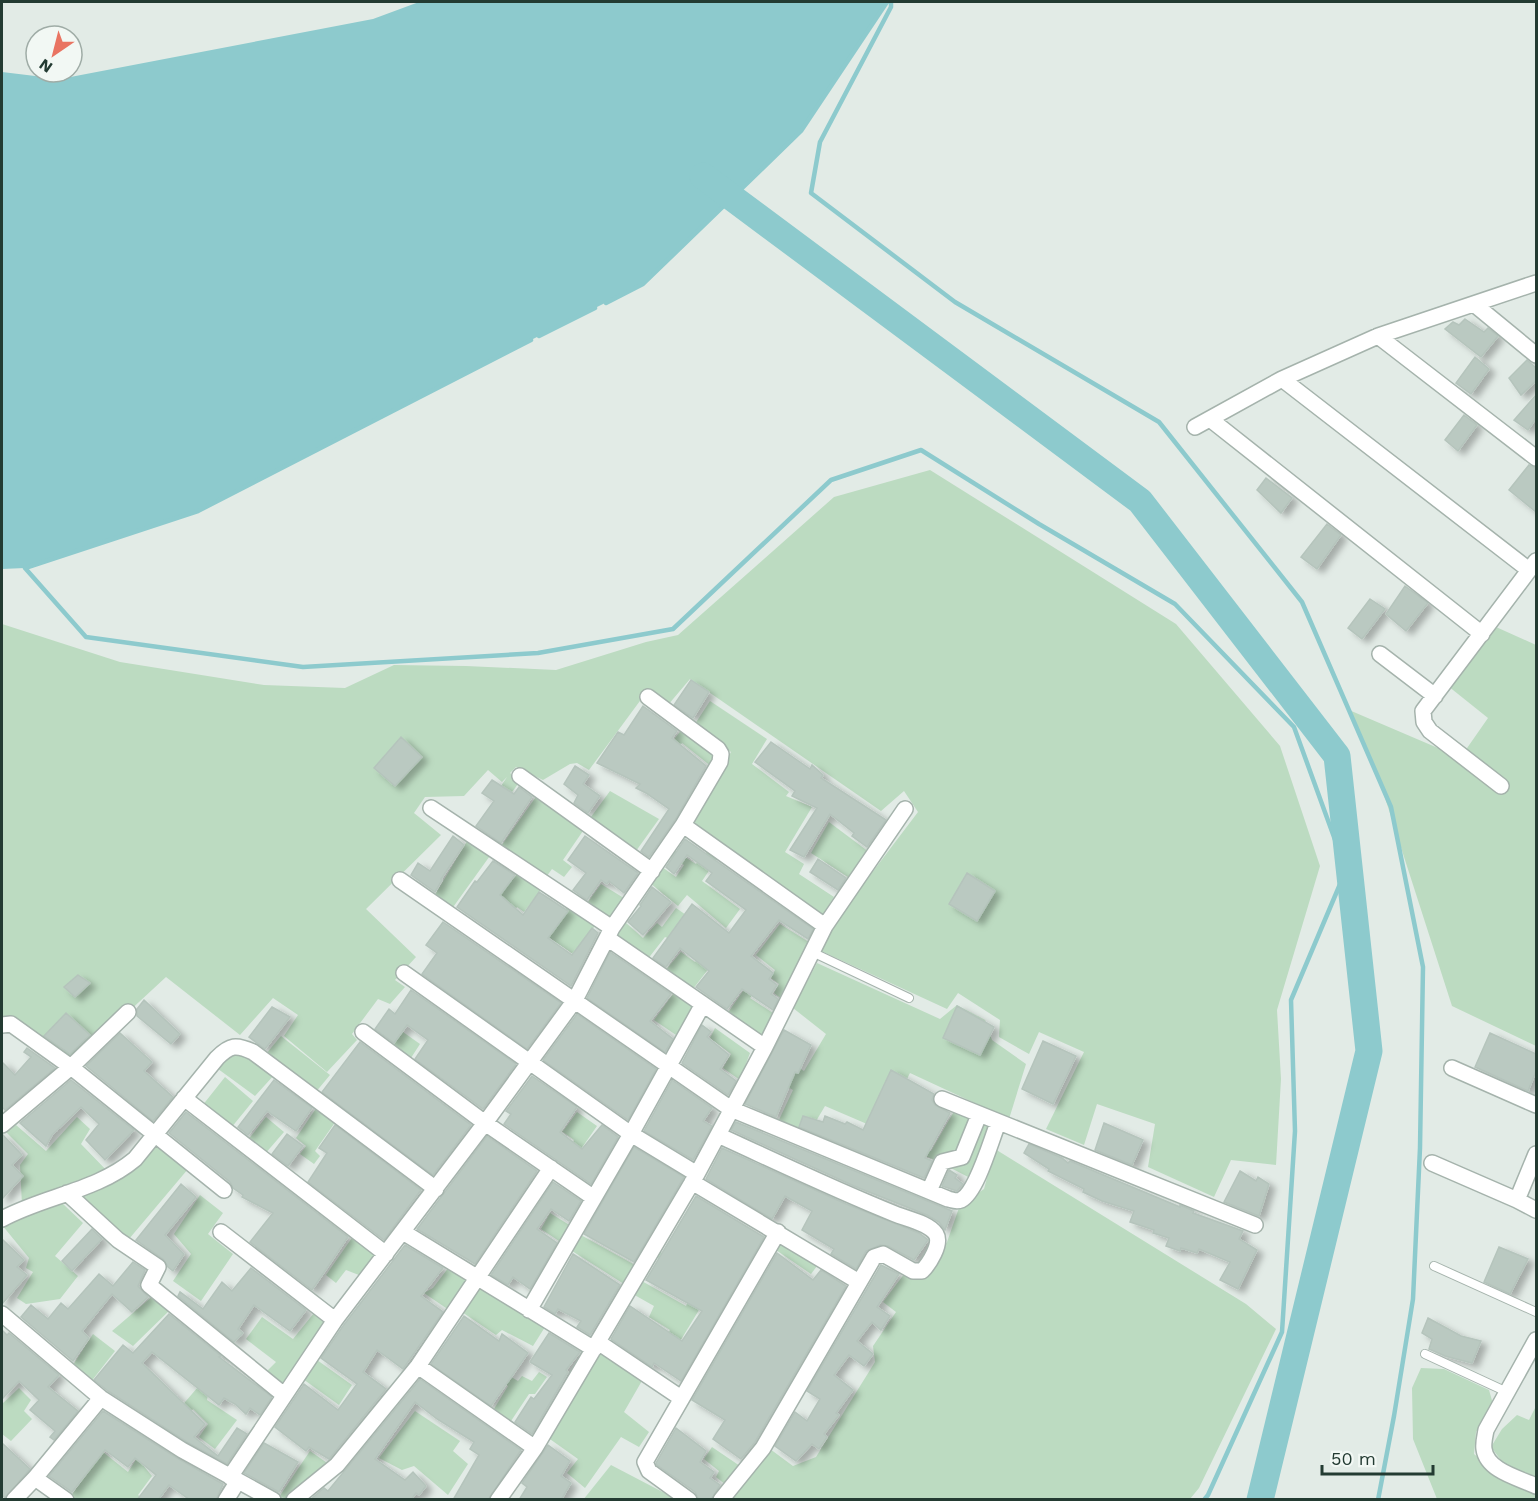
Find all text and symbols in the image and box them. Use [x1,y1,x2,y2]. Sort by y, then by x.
north arrow [24,24,84,84]
text: N [35,55,56,77]
scale bar [1322,1438,1433,1476]
text: 50 m [1331,1448,1376,1469]

